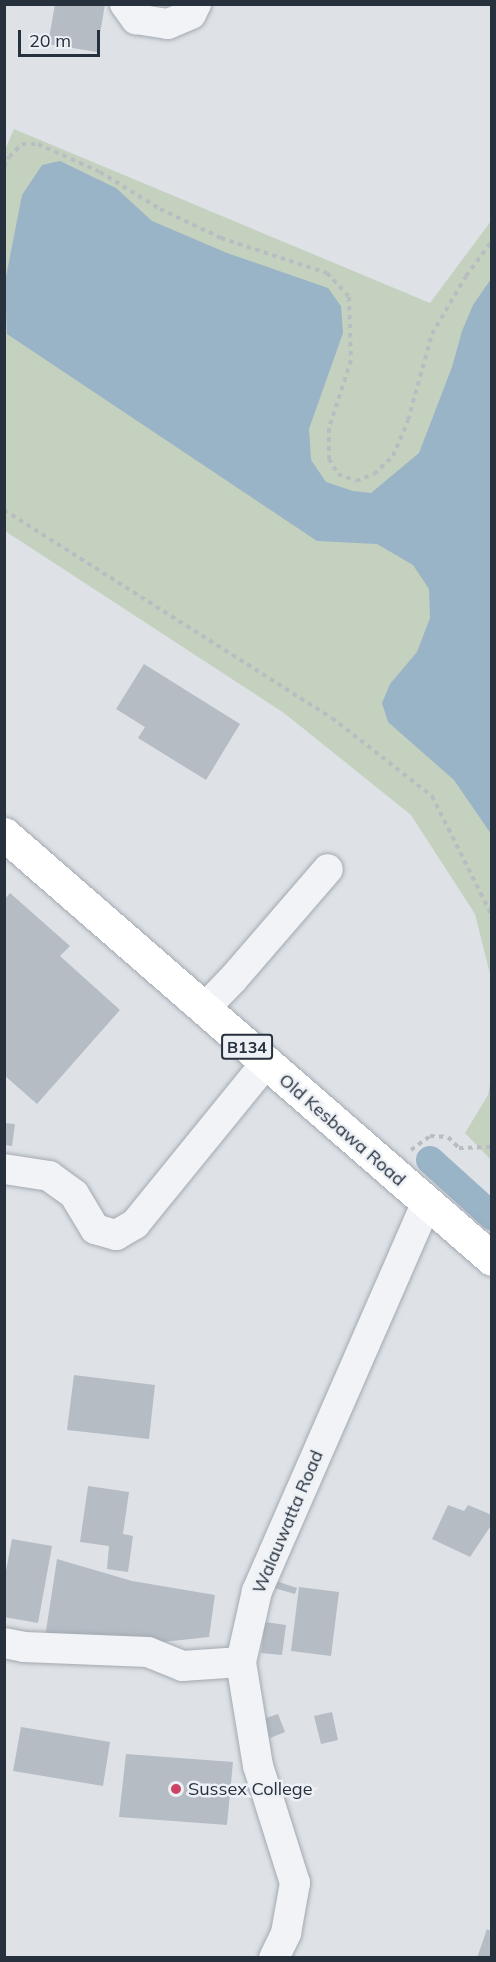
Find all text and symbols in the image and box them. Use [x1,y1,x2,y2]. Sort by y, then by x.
scale bar [21,18,104,56]
text: 20 m [29,29,71,52]
road number: B134 [220,1034,274,1060]
street label: Old Kesbawa Road [274,1069,410,1191]
street label: Walauwatta Road [248,1447,328,1597]
place label: Sussex College [188,1778,312,1800]
marker: Sussex College [169,1782,183,1796]

